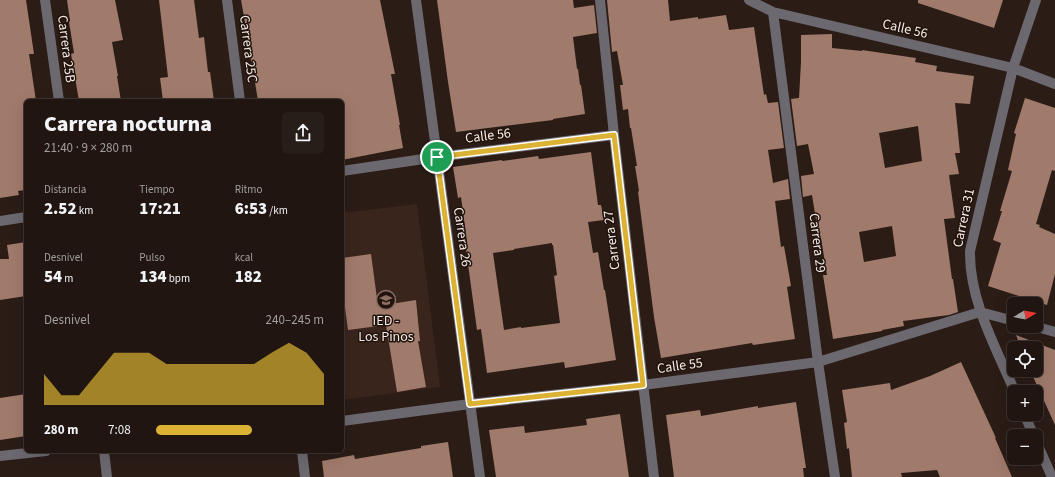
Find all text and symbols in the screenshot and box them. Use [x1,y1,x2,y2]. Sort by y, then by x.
street label: Carrera 25B [52,14,80,84]
street label: Carrera 25C [234,14,262,84]
street label: Calle 56 [880,14,930,44]
text: Carrera nocturna [44,108,212,140]
button: share [282,112,324,154]
street label: Calle 56 [464,123,512,149]
text: 21:40 · 9 × 280 m [44,139,132,157]
pin [420,140,454,174]
icon: arrive [426,146,448,168]
text: Distancia [44,182,86,197]
text: Tiempo [139,182,175,197]
text: Ritmo [235,182,262,197]
street label: Carrera 31 [948,187,980,249]
text: 2.52 [44,197,77,221]
text: 17:21 [139,197,181,221]
text: 6:53 [235,197,267,221]
text: km [77,203,93,218]
text: /km [267,203,288,218]
street label: Carrera 26 [448,206,476,268]
street label: Carrera 27 [598,209,626,271]
street label: Carrera 29 [803,212,831,274]
text: Desnivel [44,250,83,265]
text: Pulso [139,250,165,265]
text: kcal [235,250,253,265]
text: 54 [44,265,62,289]
text: 134 [139,265,167,289]
text: 182 [235,265,262,289]
text: m [62,271,73,286]
text: bpm [167,271,190,286]
school or university icon: IED - Los Pinos [375,289,397,311]
north arrow [1007,297,1043,333]
map controls [1007,297,1043,465]
text: Desnivel [44,311,90,329]
text: 240–245 m [266,311,324,329]
place label: IED - Los Pinos [358,311,414,347]
button: locate [1007,341,1043,377]
street label: Calle 55 [656,353,704,379]
button: + [1007,385,1043,421]
text: 280 m [44,421,78,439]
text: 7:08 [108,421,131,439]
button: − [1007,429,1043,465]

